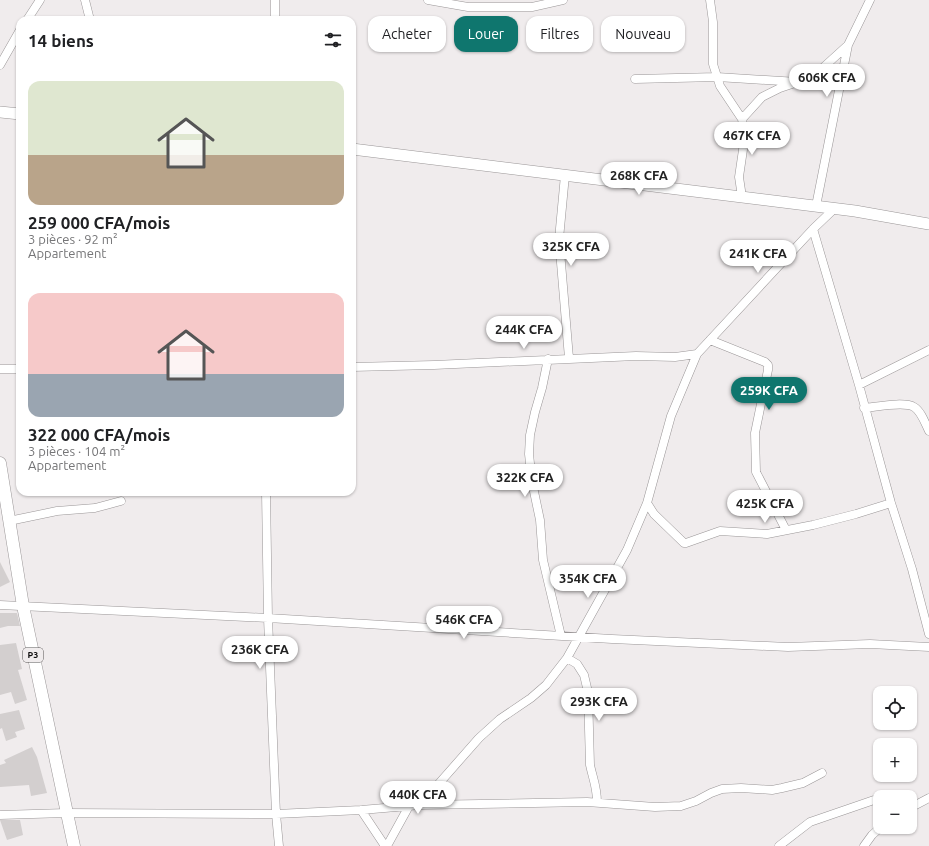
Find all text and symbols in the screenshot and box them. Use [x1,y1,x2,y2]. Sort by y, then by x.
chip: Acheter [368,16,446,52]
chip: Louer [454,16,518,52]
chip: Filtres [526,16,593,52]
chip: Nouveau [601,16,685,52]
icon: filters [322,29,344,51]
text: 14 biens [28,31,94,50]
pin: 606K CFA [786,64,868,98]
text: 606K CFA [798,70,856,84]
icon: home [150,107,222,179]
pin: 467K CFA [711,122,793,156]
text: 467K CFA [723,128,781,142]
pin: 268K CFA [598,162,680,196]
text: 268K CFA [610,168,668,182]
text: 259 000 CFA/mois [28,213,170,232]
text: 3 pièces · 92 m² [28,232,118,246]
pin: 325K CFA [530,233,612,267]
text: 325K CFA [542,239,600,253]
pin: 241K CFA [717,240,799,274]
text: Appartement [28,246,106,260]
text: 241K CFA [729,246,787,260]
pin: 244K CFA [483,316,565,350]
icon: home [150,319,222,391]
text: 244K CFA [495,322,553,336]
pin: 259K CFA [728,377,810,411]
text: 259K CFA [740,383,798,397]
text: 322 000 CFA/mois [28,425,170,444]
text: 3 pièces · 104 m² [28,444,125,458]
text: Appartement [28,458,106,472]
pin: 322K CFA [484,464,566,498]
text: 322K CFA [496,470,554,484]
pin: 425K CFA [724,490,806,524]
text: 425K CFA [736,496,794,510]
pin: 354K CFA [547,565,629,599]
text: 354K CFA [559,571,617,585]
pin: 546K CFA [423,606,505,640]
text: 546K CFA [435,612,493,626]
pin: 236K CFA [219,636,301,670]
text: 236K CFA [231,642,289,656]
road number: P3 [23,648,43,662]
map controls [873,686,917,834]
button: locate [873,686,917,730]
pin: 293K CFA [558,688,640,722]
text: 293K CFA [570,694,628,708]
button: + [873,738,917,782]
pin: 440K CFA [377,781,459,815]
text: 440K CFA [389,787,447,801]
button: − [873,790,917,834]

